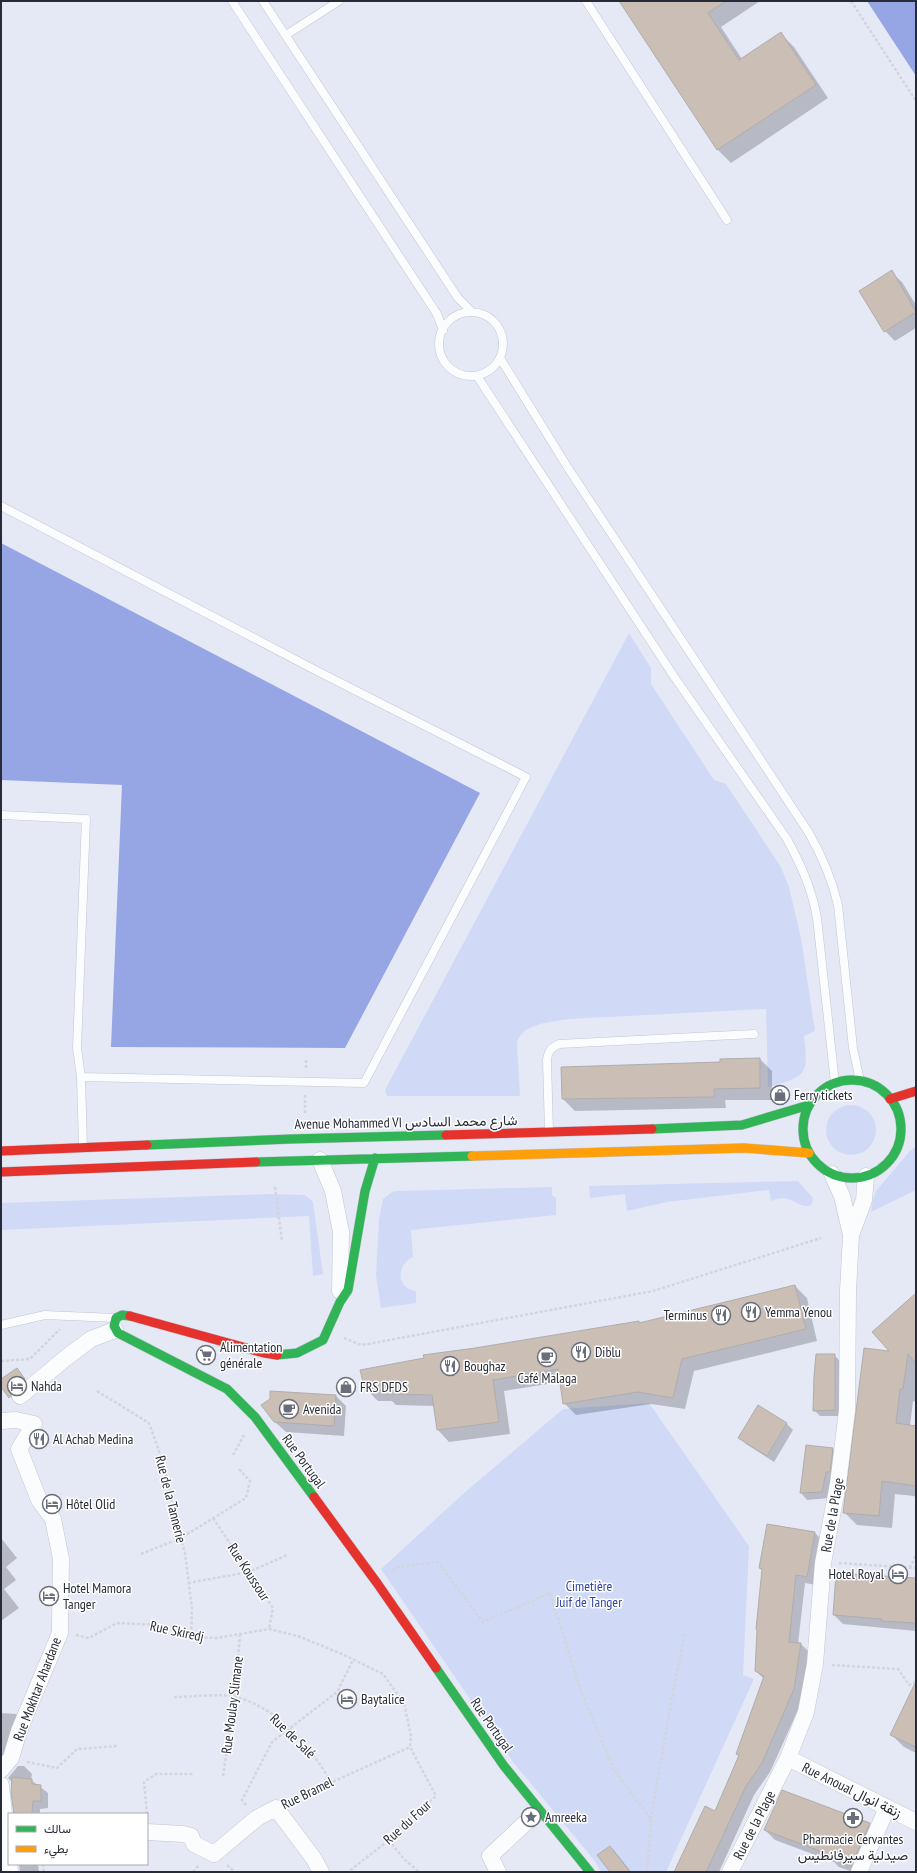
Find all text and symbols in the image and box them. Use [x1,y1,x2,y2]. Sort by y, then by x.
shop icon: Ferry tickets [769,1084,791,1106]
place label: Ferry tickets [794,1086,853,1104]
street label: Avenue Mohammed VI شارع محمد السادس [294,1111,518,1135]
restaurant icon: Yemma Yenou [740,1301,762,1323]
place label: Yemma Yenou [765,1303,832,1321]
restaurant icon: Terminus [710,1304,732,1326]
place label: Terminus [663,1306,707,1324]
place label: Alimentation générale [220,1338,283,1372]
restaurant icon: Diblu [570,1341,592,1363]
place label: Diblu [595,1343,621,1361]
supermarket icon: Alimentation générale [195,1344,217,1366]
cafe icon: Café Malaga [536,1346,558,1368]
restaurant icon: Boughaz [439,1355,461,1377]
place label: Boughaz [464,1357,506,1375]
place label: Café Malaga [517,1369,577,1387]
hotel icon: Nahda [6,1375,28,1397]
shop icon: FRS DFDS [335,1376,357,1398]
place label: Nahda [31,1377,62,1395]
place label: FRS DFDS [360,1378,408,1396]
cafe icon: Avenida [278,1398,300,1420]
place label: Avenida [303,1400,341,1418]
restaurant icon: Al Achab Medina [28,1428,50,1450]
place label: Al Achab Medina [53,1430,133,1448]
street label: Rue Portugal [278,1430,330,1492]
street label: Rue de la Tannerie [151,1454,191,1545]
street label: Rue de la Plage [817,1476,847,1554]
hotel icon: Hôtel Olid [41,1493,63,1515]
place label: Hôtel Olid [66,1495,115,1513]
street label: Rue Koussour [224,1540,274,1604]
hotel icon: Hotel Royal [887,1563,909,1585]
place label: Hotel Royal [828,1565,885,1583]
park label: Cimetière Juif de Tanger [555,1577,622,1611]
place label: Hotel Mamora Tanger [63,1579,131,1613]
hotel icon: Hotel Mamora Tanger [38,1585,60,1607]
street label: Rue Skiredj [148,1617,206,1645]
street label: Rue Mokhtar Ahardane [9,1634,65,1743]
street label: Rue Moulay Slimane [217,1655,247,1755]
hotel icon: Baytalice [336,1688,358,1710]
place label: Baytalice [361,1690,405,1708]
street label: Rue Portugal [467,1694,518,1756]
street label: Rue de Salé [266,1710,320,1762]
street label: Rue Anoual زنقة انوال [799,1758,905,1823]
street label: Rue Bramel [278,1772,337,1813]
street label: Rue de la Plage [729,1787,779,1863]
street label: Rue du Four [379,1796,435,1848]
place icon: Amreeka [520,1806,542,1828]
pharmacy icon: Pharmacie Cervantes صيدلية سيرفانطيس [842,1807,864,1829]
place label: Amreeka [545,1808,587,1826]
legend [8,1813,148,1865]
text: سالك [44,1821,71,1836]
place label: Pharmacie Cervantes صيدلية سيرفانطيس [798,1830,909,1864]
text: بطيء [44,1841,68,1859]

